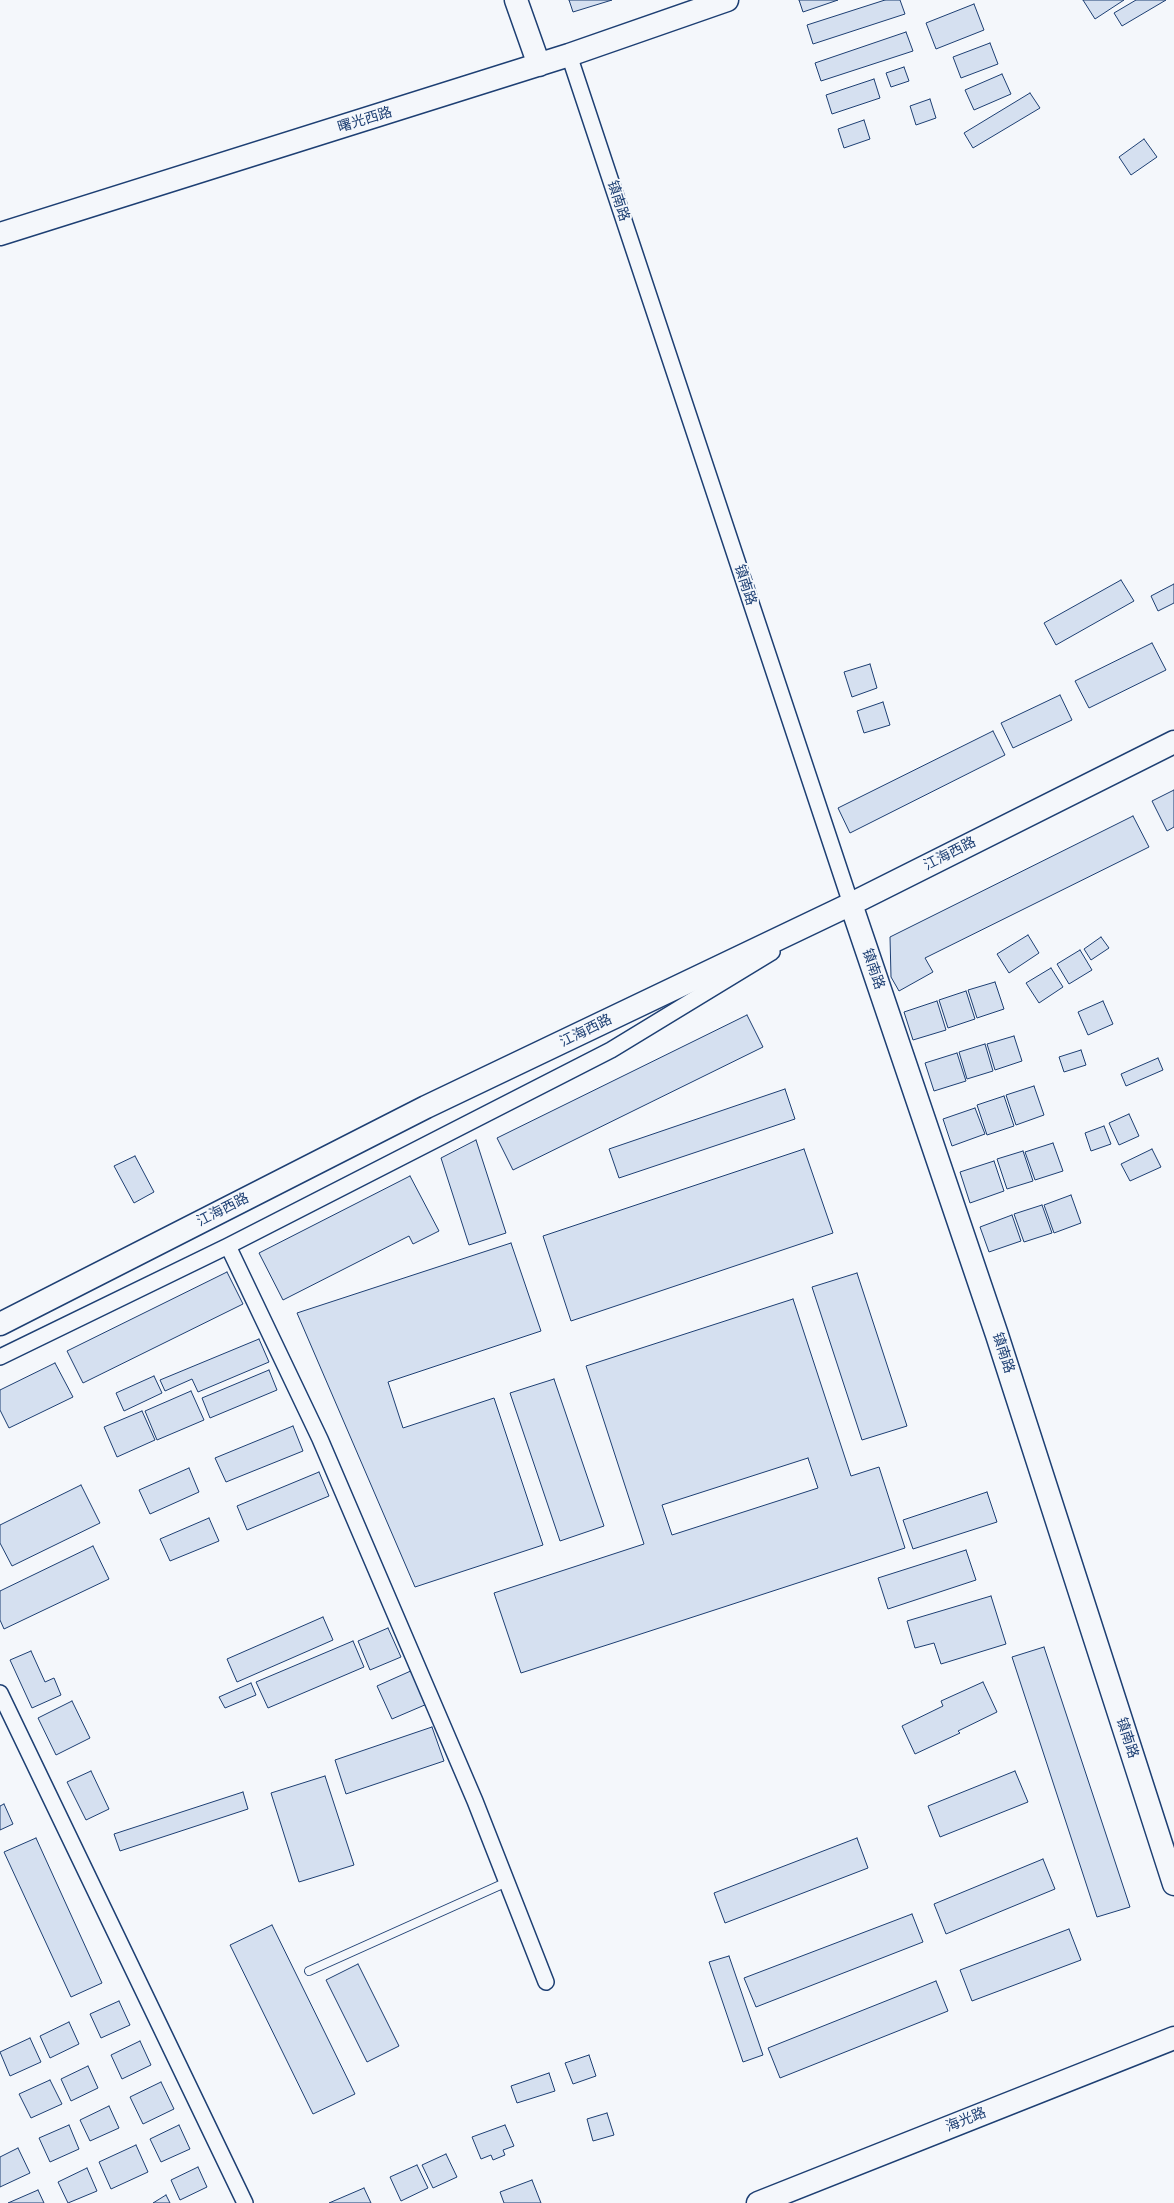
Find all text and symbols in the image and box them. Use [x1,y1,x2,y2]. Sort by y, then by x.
street label: 曙光西路 [336,104,394,136]
street label: 镇南路 [604,178,632,224]
street label: 镇南路 [731,562,759,608]
street label: 江海西路 [921,834,979,874]
street label: 镇南路 [858,946,888,992]
street label: 江海西路 [557,1011,615,1051]
street label: 江海西路 [194,1190,252,1230]
street label: 镇南路 [989,1330,1017,1376]
street label: 镇南路 [1113,1715,1141,1761]
street label: 海光路 [943,2104,989,2136]

